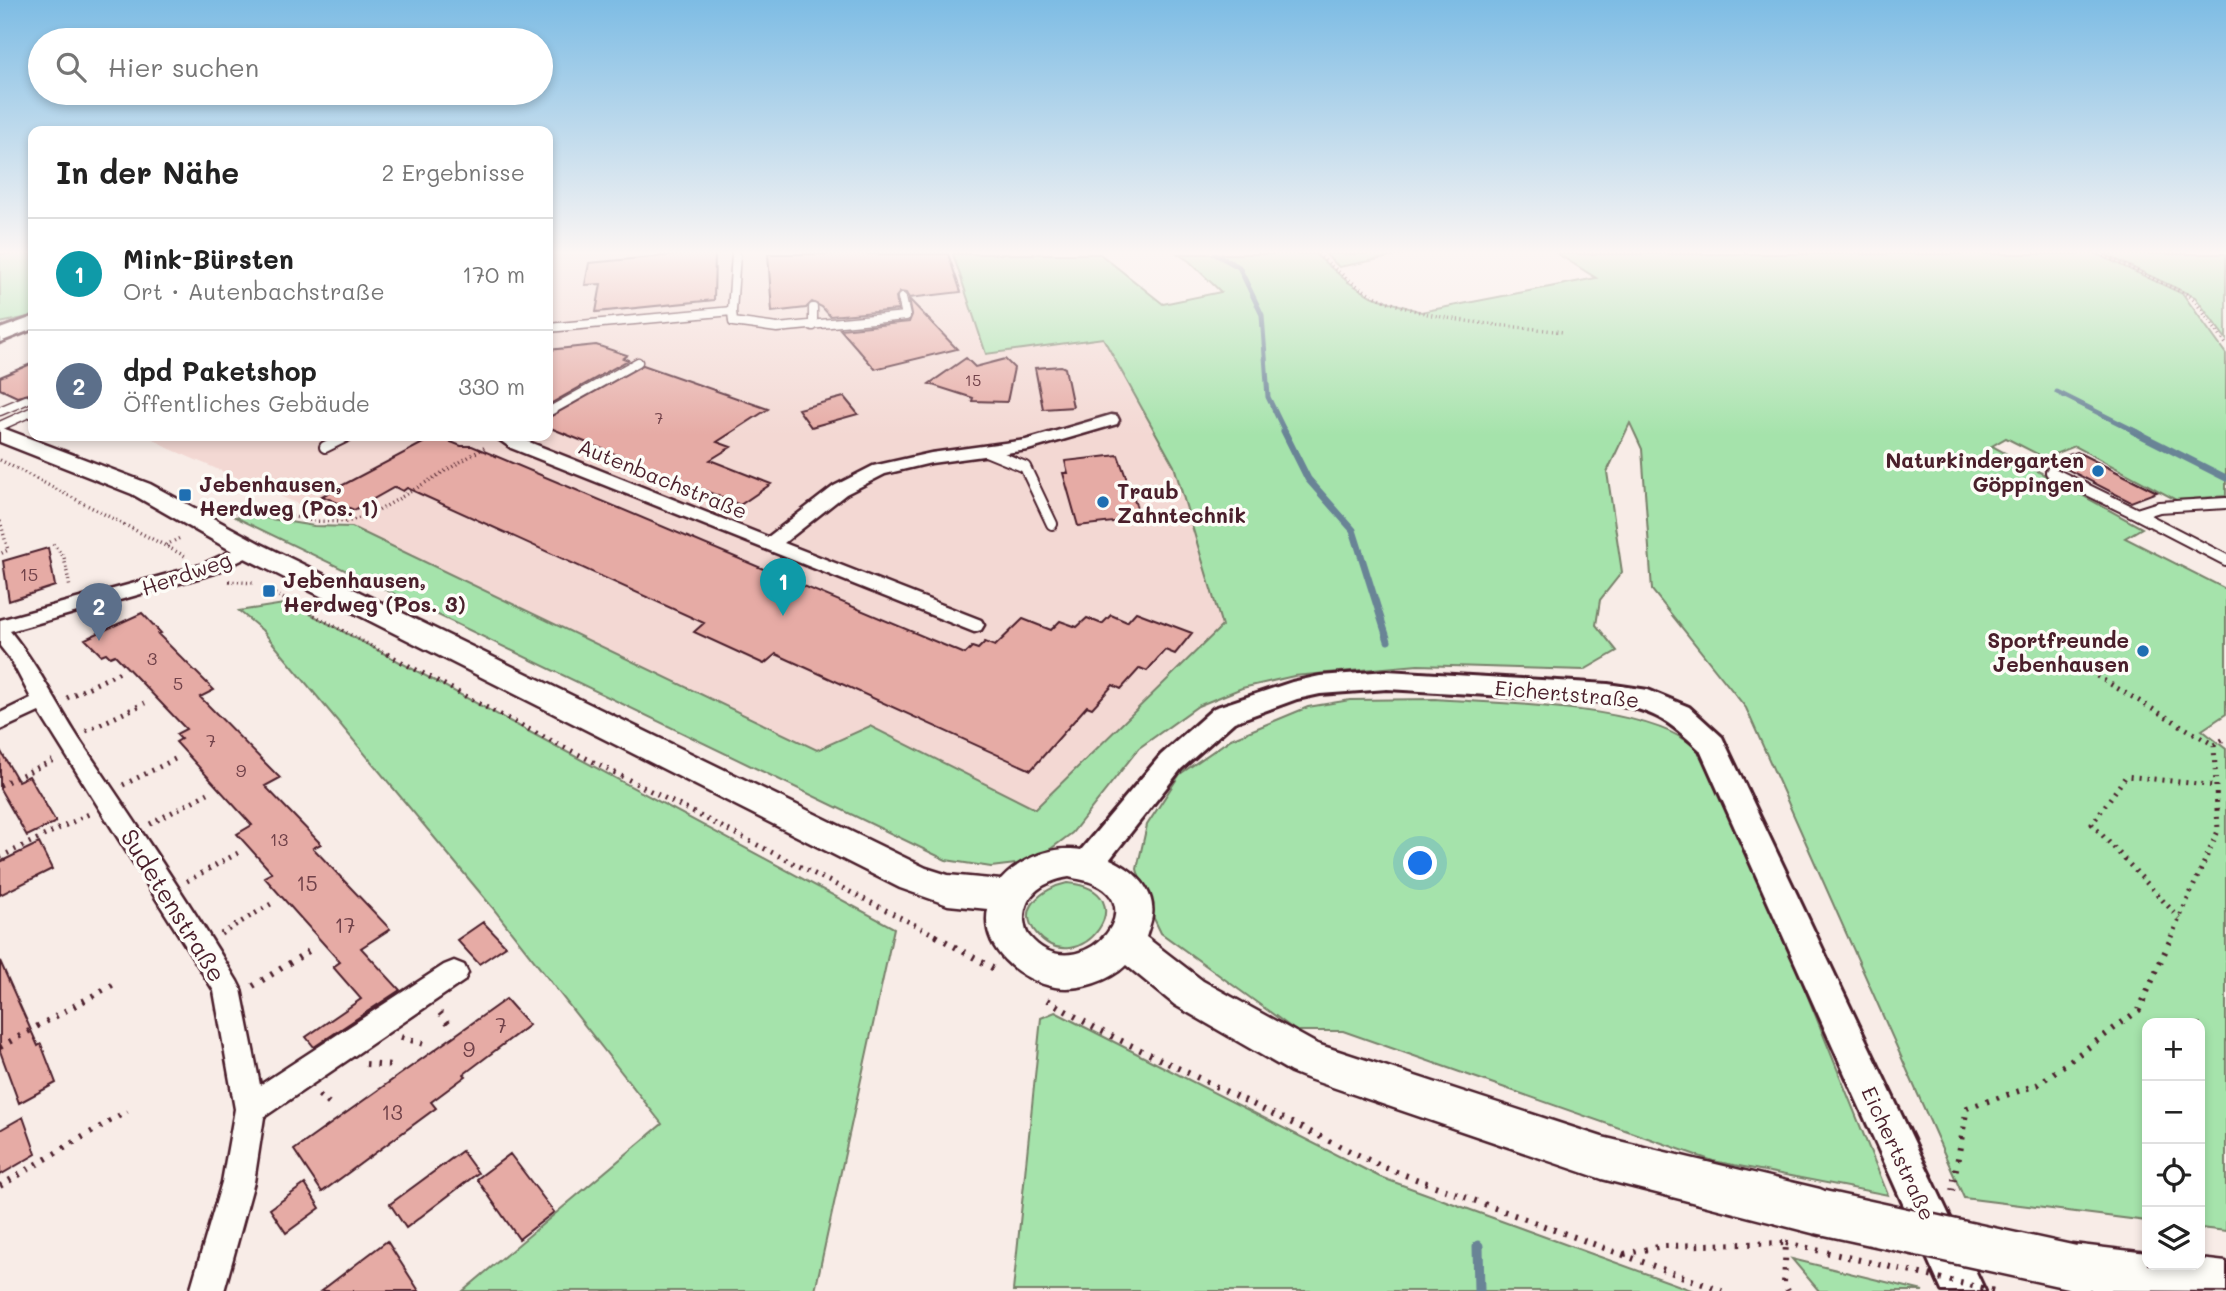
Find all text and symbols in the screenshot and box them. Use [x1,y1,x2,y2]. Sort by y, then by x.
search box [28,28,553,105]
icon: search [52,48,90,86]
text: Hier suchen [108,50,259,84]
text: In der Nähe [56,152,239,192]
text: 2 Ergebnisse [382,157,525,187]
text: Mink-Bürsten [123,242,294,276]
text: 1 [74,259,84,289]
text: 170 m [462,259,525,289]
text: Ort · Autenbachstraße [123,276,385,306]
text: dpd Paketshop [123,354,317,388]
house number: 15 [965,369,981,390]
text: 2 [73,371,85,401]
text: 330 m [458,371,525,401]
text: Öffentliches Gebäude [123,388,370,418]
house number: 7 [655,407,664,428]
street label: Autenbachstraße [575,432,751,524]
place label: Naturkindergarten Göppingen [1885,446,2084,497]
marker: Naturkindergarten Göppingen [2090,463,2106,479]
place label: Jebenhausen, Herdweg (Pos. 1) [199,470,378,521]
place label: Traub Zahntechnik [1117,477,1246,528]
marker: Jebenhausen, Herdweg (Pos. 1) [177,487,193,503]
marker: Traub Zahntechnik [1095,494,1111,510]
street label: Herdweg [137,545,235,601]
pin: 1 [760,558,806,616]
house number: 15 [20,562,38,586]
place label: Jebenhausen, Herdweg (Pos. 3) [283,566,466,617]
pin: 2 [76,583,122,641]
marker: Jebenhausen, Herdweg (Pos. 3) [261,583,277,599]
place label: Sportfreunde Jebenhausen [1987,626,2129,677]
marker: Sportfreunde Jebenhausen [2135,643,2151,659]
house number: 3 [147,646,157,670]
house number: 5 [173,671,183,695]
street label: Eichertstraße [1494,673,1640,713]
house number: 7 [206,728,216,752]
house number: 9 [236,758,247,782]
street label: Sudetenstraße [115,823,233,987]
house number: 13 [270,827,288,851]
your location [1403,846,1437,880]
house number: 15 [296,869,318,896]
house number: 17 [334,911,356,938]
house number: 7 [495,1011,507,1038]
map controls [2142,1018,2205,1270]
button: + [2142,1018,2205,1081]
house number: 9 [463,1035,475,1062]
button: − [2142,1081,2205,1144]
street label: Eichertstraße [1856,1082,1942,1224]
house number: 13 [381,1098,403,1125]
button: locate [2142,1144,2205,1207]
button: layers [2142,1207,2205,1270]

